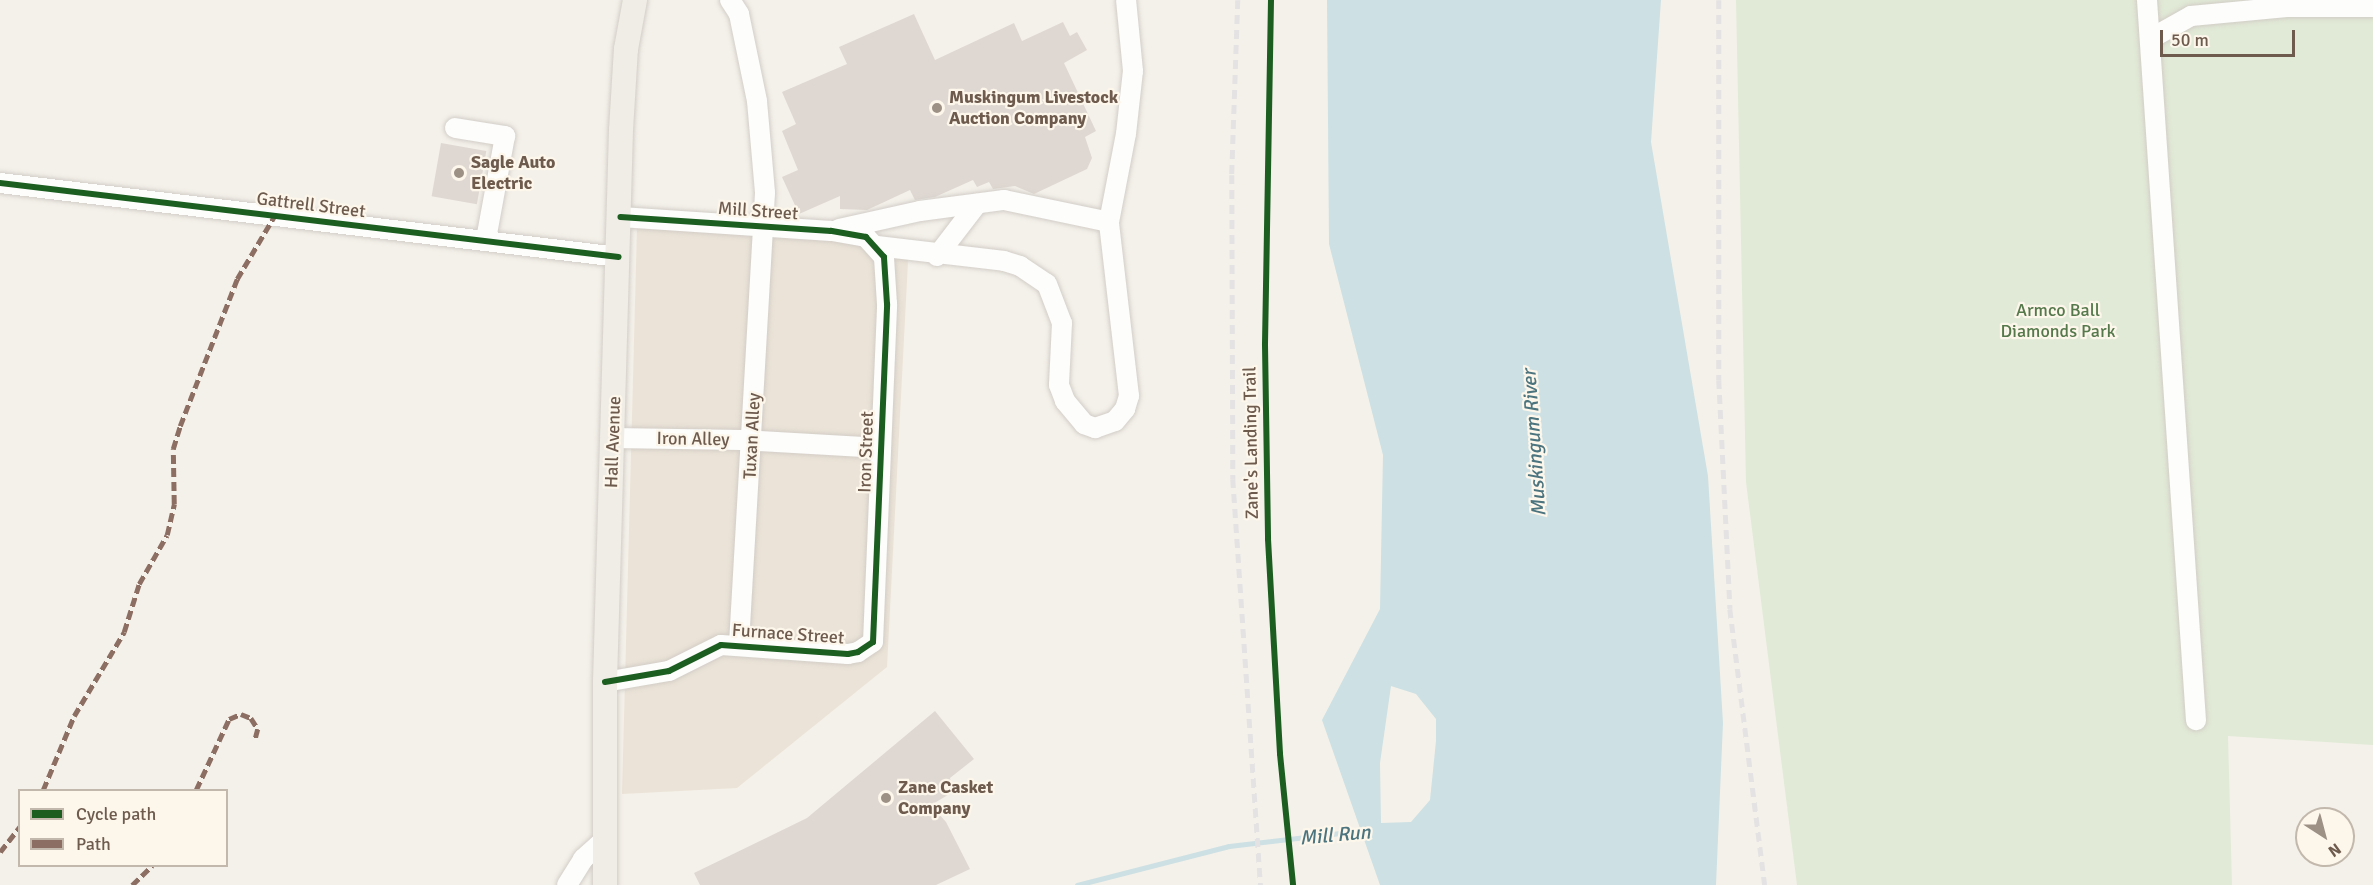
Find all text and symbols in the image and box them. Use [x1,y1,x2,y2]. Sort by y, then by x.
scale bar [2163,18,2298,56]
text: 50 m [2171,29,2209,51]
place label: Muskingum Livestock Auction Company [949,87,1118,130]
marker: Muskingum Livestock Auction Company [930,101,944,115]
place label: Sagle Auto Electric [471,152,555,195]
marker: Sagle Auto Electric [452,166,466,180]
street label: Gattrell Street [255,188,367,222]
street label: Mill Street [717,197,799,225]
park label: Armco Ball Diamonds Park [2000,300,2116,342]
street label: Zane's Landing Trail [1239,366,1263,520]
water label: Muskingum River [1517,369,1551,517]
street label: Tuxan Alley [739,392,765,480]
street label: Hall Avenue [601,396,625,488]
street label: Iron Street [854,411,878,493]
street label: Iron Alley [656,428,730,450]
street label: Furnace Street [731,619,845,649]
place label: Zane Casket Company [898,777,993,820]
legend [18,789,228,867]
marker: Zane Casket Company [879,791,893,805]
text: Cycle path [76,803,156,825]
north arrow [2295,807,2355,867]
water label: Mill Run [1299,820,1371,850]
text: Path [76,833,111,855]
text: N [2324,839,2345,861]

